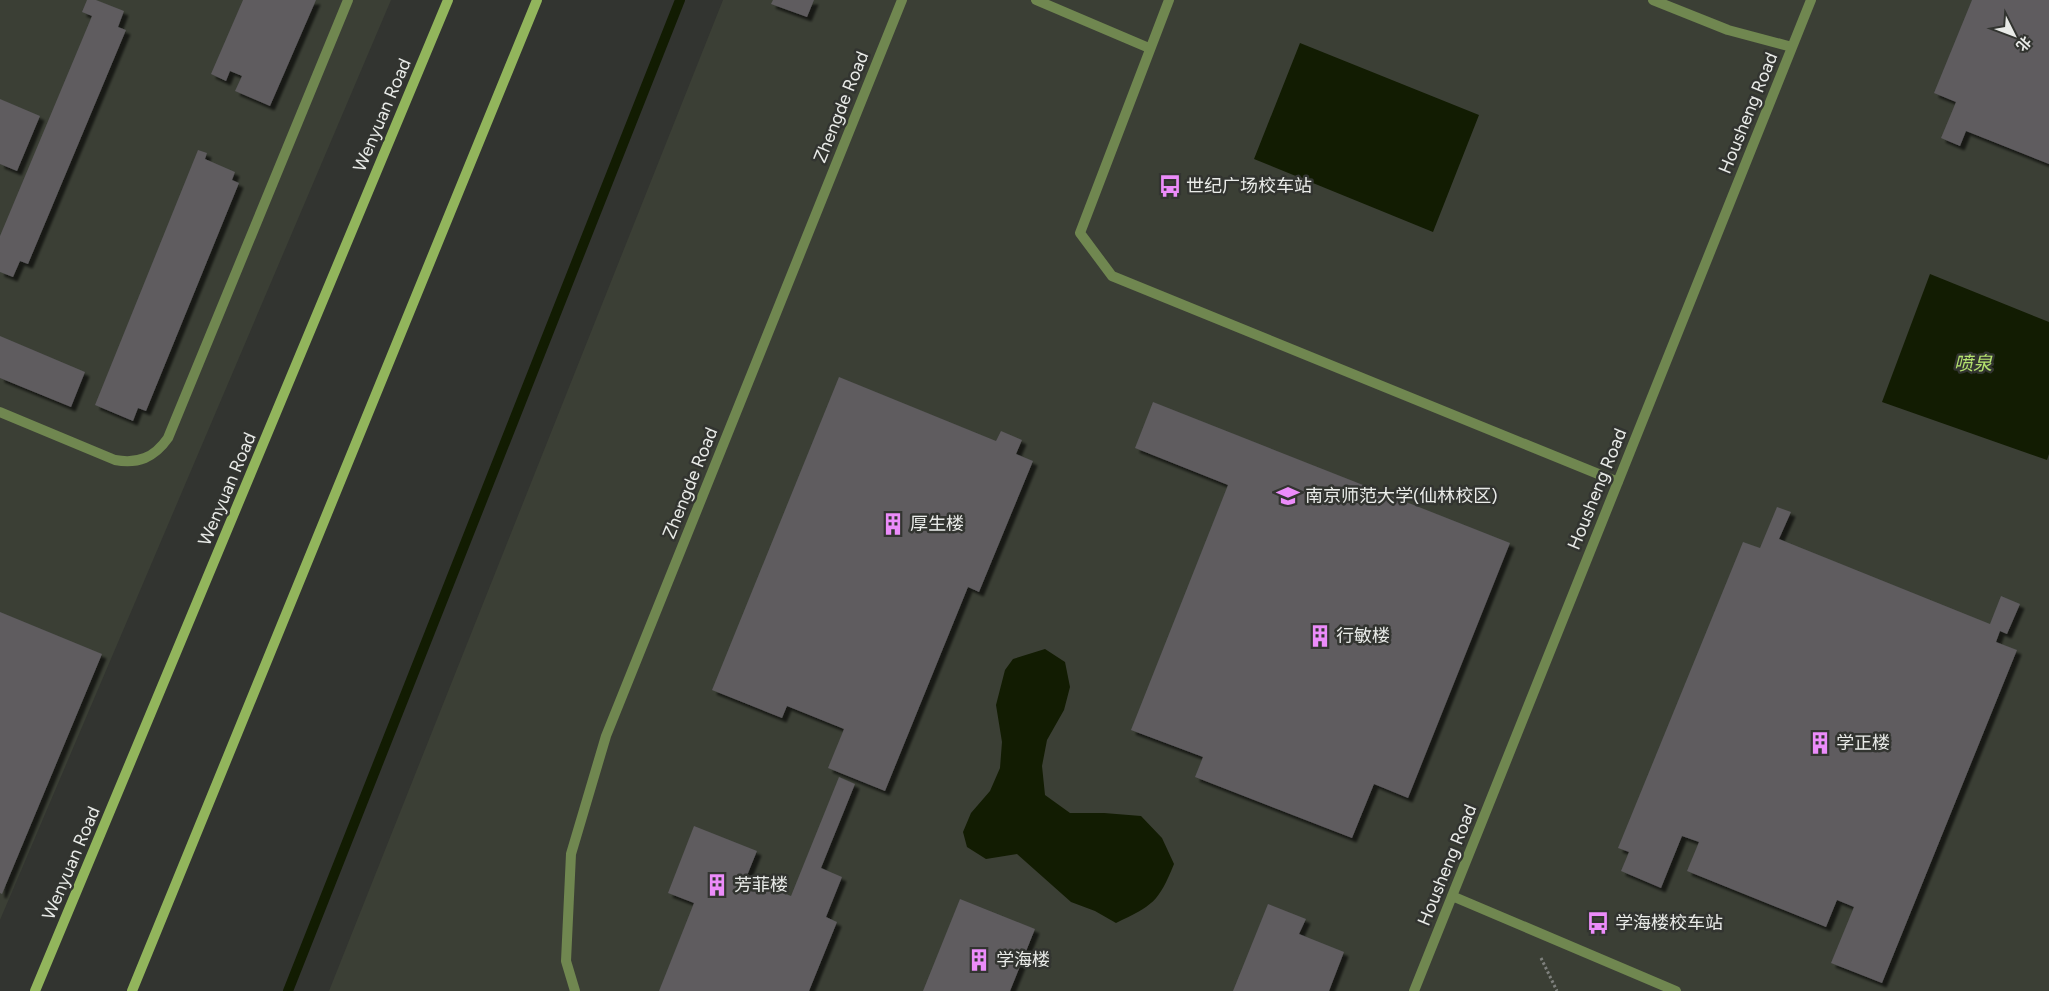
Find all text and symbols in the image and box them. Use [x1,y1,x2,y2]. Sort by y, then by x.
north arrow [1989,10,2039,60]
text: 北 [2012,32,2034,54]
street label: Zhengde Road [809,48,873,166]
street label: Housheng Road [1714,49,1782,177]
street label: Wenyuan Road [348,55,416,175]
bus stop icon: 世纪广场校车站 [1157,173,1183,199]
place label: 世纪广场校车站 [1186,175,1312,197]
water label: 喷泉 [1954,352,1993,375]
street label: Zhengde Road [658,424,722,542]
street label: Housheng Road [1563,425,1631,553]
street label: Wenyuan Road [193,429,261,549]
school or university icon: 南京师范大学(仙林校区) [1275,483,1301,509]
place label: 南京师范大学(仙林校区) [1305,485,1498,507]
building icon: 厚生楼 [880,511,906,537]
place label: 厚生楼 [910,513,964,535]
building icon: 行敏楼 [1307,623,1333,649]
place label: 行敏楼 [1336,625,1390,647]
building icon: 学正楼 [1807,730,1833,756]
place label: 学正楼 [1836,732,1890,754]
street label: Housheng Road [1413,801,1481,929]
street label: Wenyuan Road [37,803,105,923]
building icon: 芳菲楼 [704,872,730,898]
place label: 芳菲楼 [734,874,788,896]
bus stop icon: 学海楼校车站 [1585,910,1611,936]
place label: 学海楼校车站 [1615,912,1723,934]
building icon: 学海楼 [966,947,992,973]
place label: 学海楼 [996,949,1050,971]

